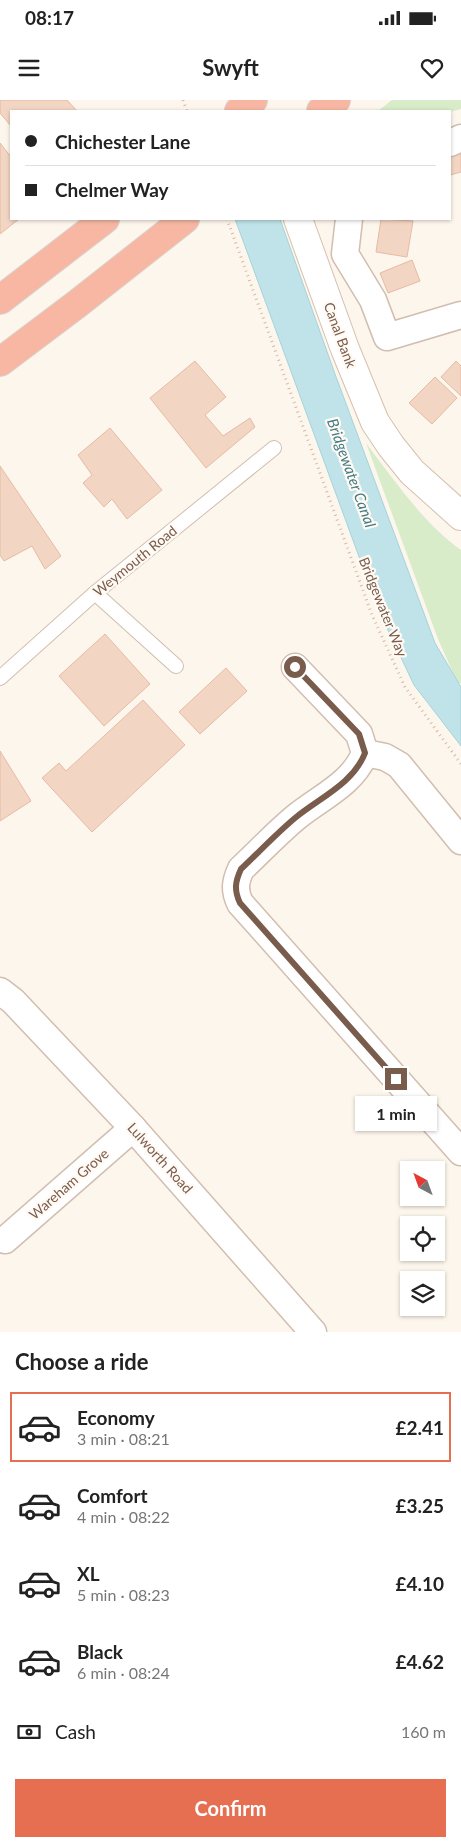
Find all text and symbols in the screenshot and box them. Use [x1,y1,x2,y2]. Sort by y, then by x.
text: 08:17 [25,6,74,29]
icon: menu [15,54,43,82]
text: Swyft [202,54,259,81]
icon: heart [418,54,446,82]
text: Chichester Lane [55,130,190,153]
text: Chelmer Way [55,178,169,201]
street label: Canal Bank [321,300,361,371]
water label: Bridgewater Canal [324,416,380,530]
street label: Weymouth Road [89,522,180,600]
street label: Bridgewater Way [356,555,411,660]
route start [284,656,306,678]
route end [385,1068,407,1090]
callout: 1 min [355,1096,437,1132]
text: 1 min [376,1104,416,1123]
street label: Lulworth Road [124,1119,197,1197]
street label: Wareham Grove [25,1144,112,1223]
north arrow [400,1161,445,1206]
map controls [400,1161,445,1316]
button: locate [400,1216,445,1261]
button: layers [400,1271,445,1316]
text: Choose a ride [15,1348,149,1375]
icon: car [17,1405,62,1450]
text: Economy [77,1406,155,1429]
text: £2.41 [395,1416,444,1439]
text: 3 min · 08:21 [77,1429,170,1448]
icon: car [17,1483,62,1528]
text: Comfort [77,1484,148,1507]
text: £3.25 [395,1494,444,1517]
text: 4 min · 08:22 [77,1507,170,1526]
icon: car [17,1561,62,1606]
text: XL [77,1562,100,1585]
text: £4.10 [395,1572,444,1595]
text: 5 min · 08:23 [77,1585,170,1604]
icon: car [17,1639,62,1684]
text: Black [77,1640,123,1663]
text: £4.62 [395,1650,444,1673]
text: 6 min · 08:24 [77,1663,170,1682]
icon: cash [15,1718,43,1746]
text: Cash [55,1720,96,1743]
text: 160 m [401,1722,446,1741]
button: Confirm [15,1779,446,1837]

